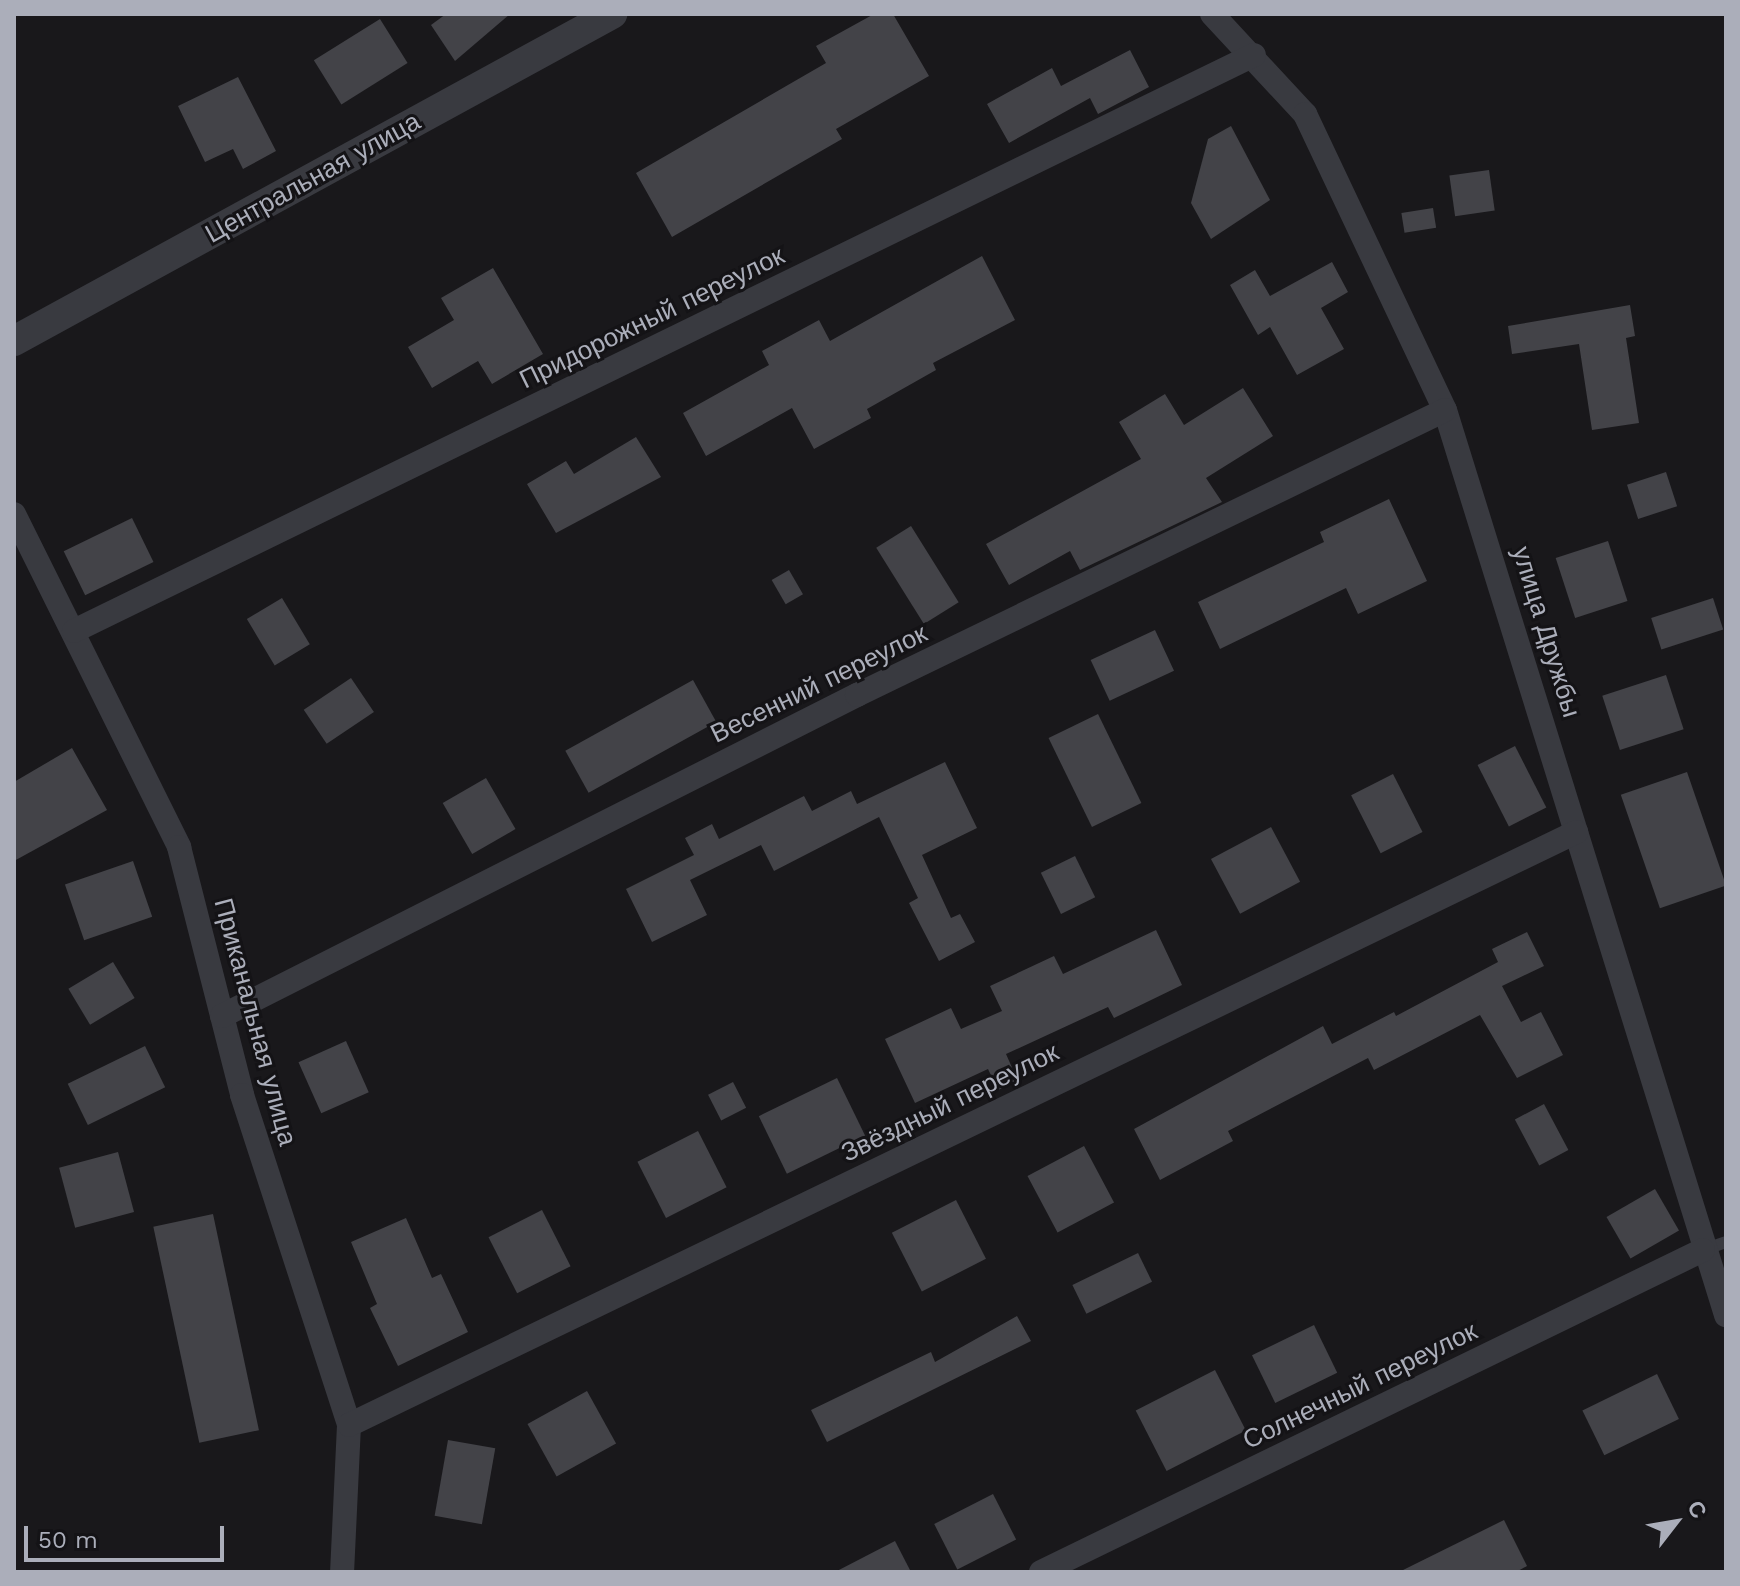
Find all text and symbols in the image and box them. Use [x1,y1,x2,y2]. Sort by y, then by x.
street label: Центральная улица [200,106,426,250]
street label: Придорожный переулок [515,240,789,396]
street label: улица Дружбы [1505,543,1587,721]
street label: Весенний переулок [706,618,932,750]
street label: Приканальная улица [207,895,303,1149]
street label: Звёздный переулок [836,1037,1064,1169]
street label: Солнечный переулок [1238,1316,1482,1456]
north arrow [1636,1482,1716,1562]
text: С [1682,1496,1712,1523]
scale bar [28,1510,228,1560]
text: 50 m [38,1526,98,1554]

